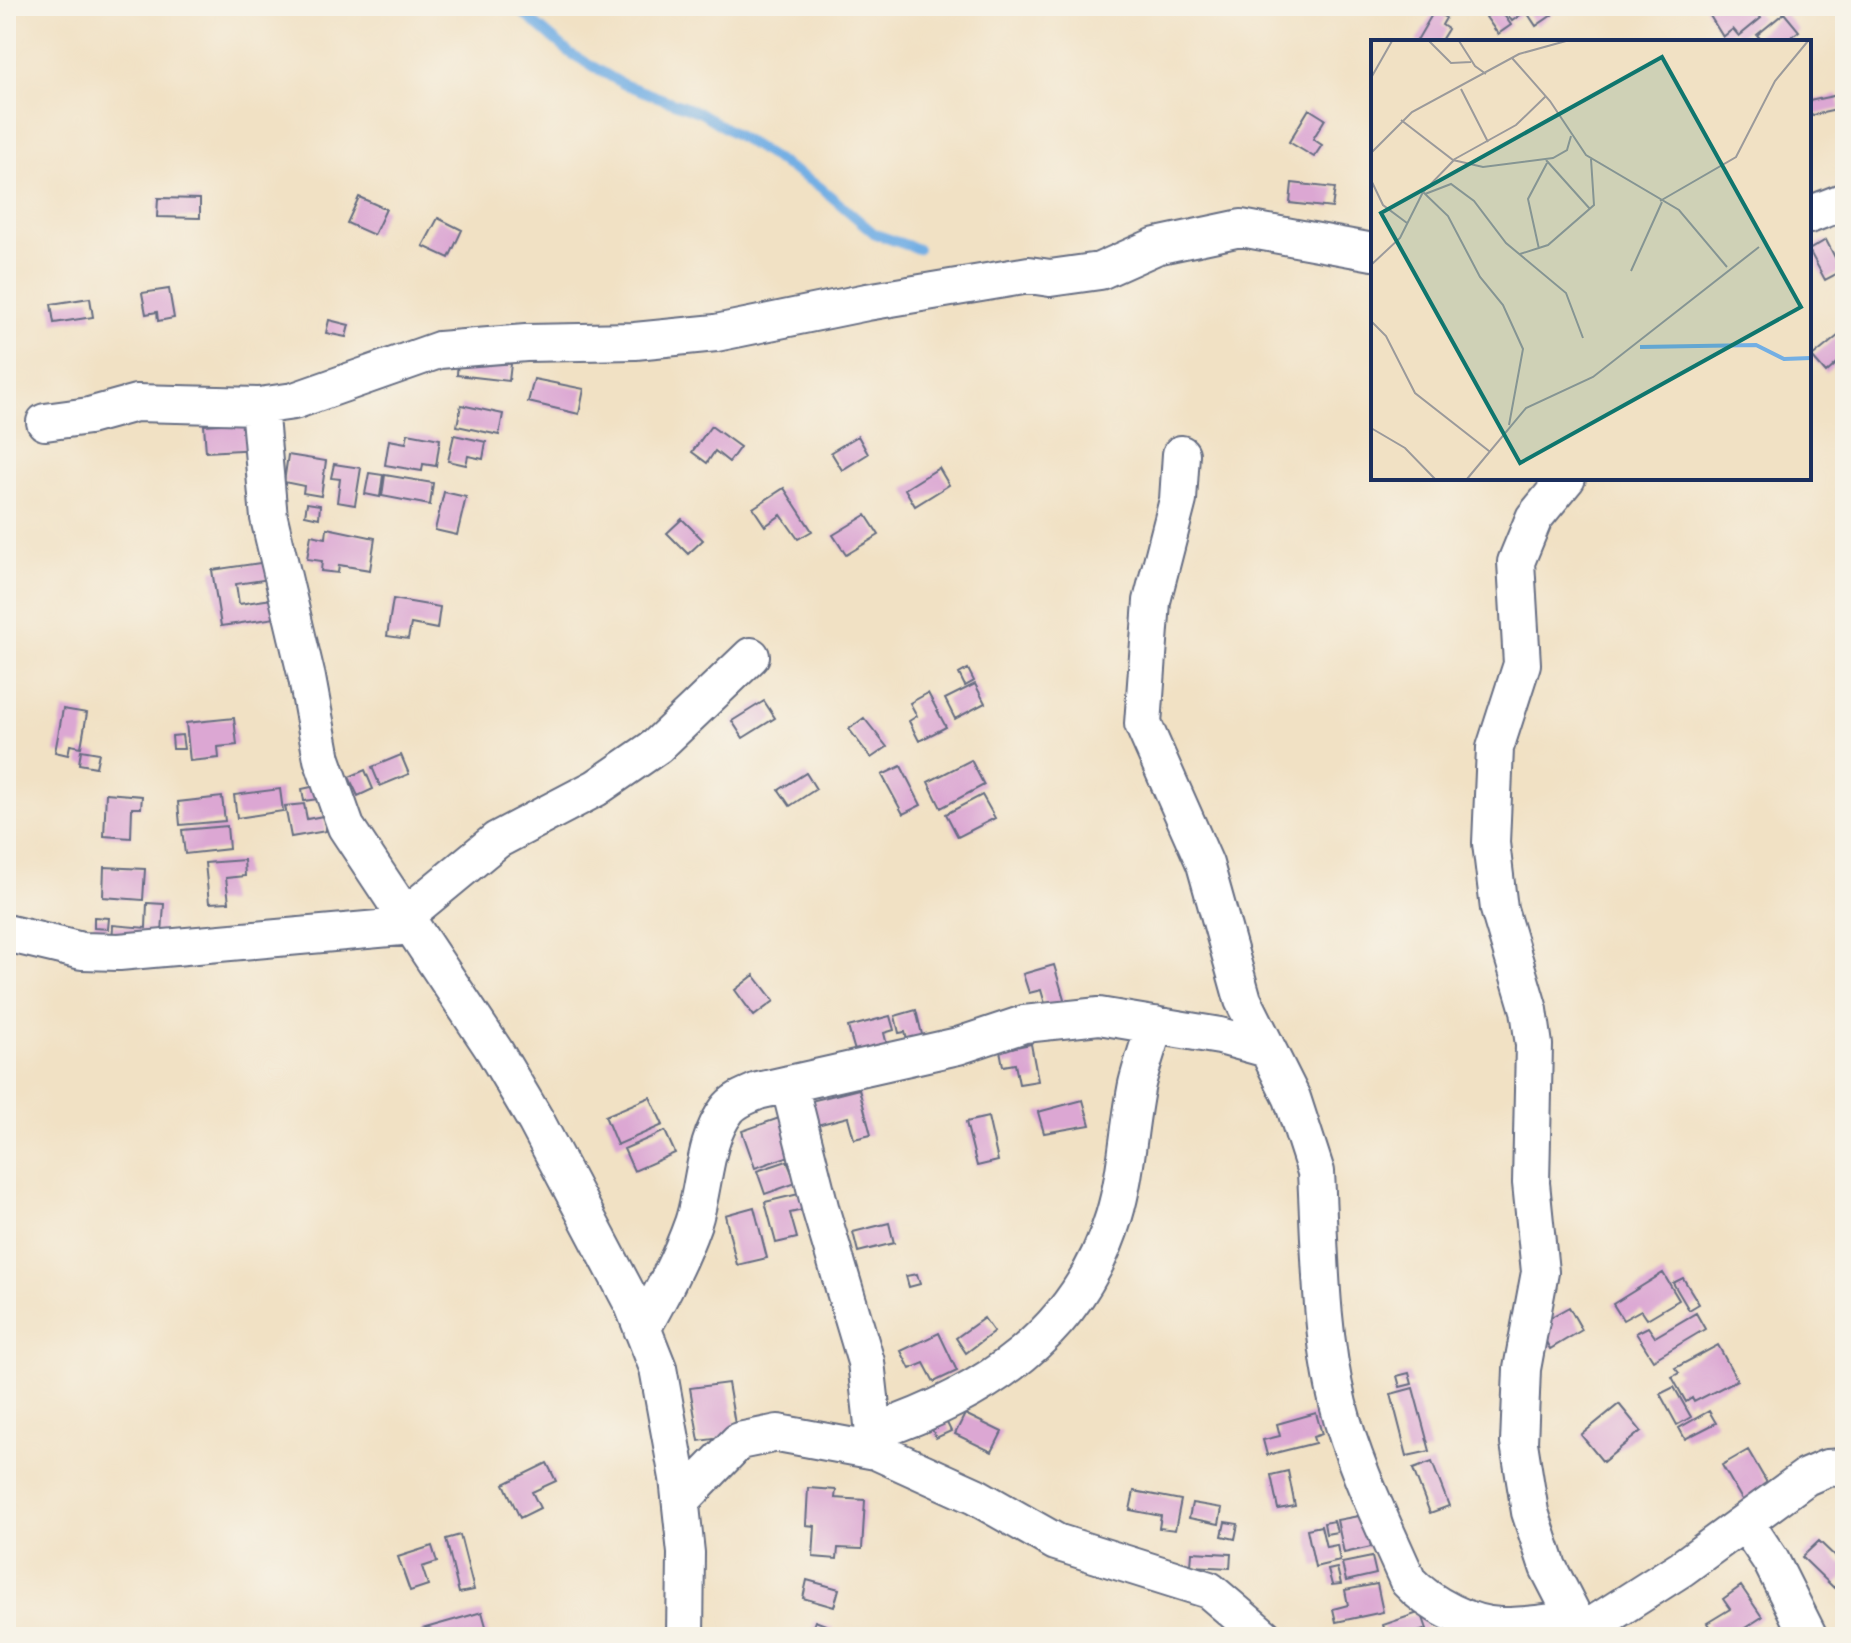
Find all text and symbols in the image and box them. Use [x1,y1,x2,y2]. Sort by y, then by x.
inset map [1371,40,1811,480]

